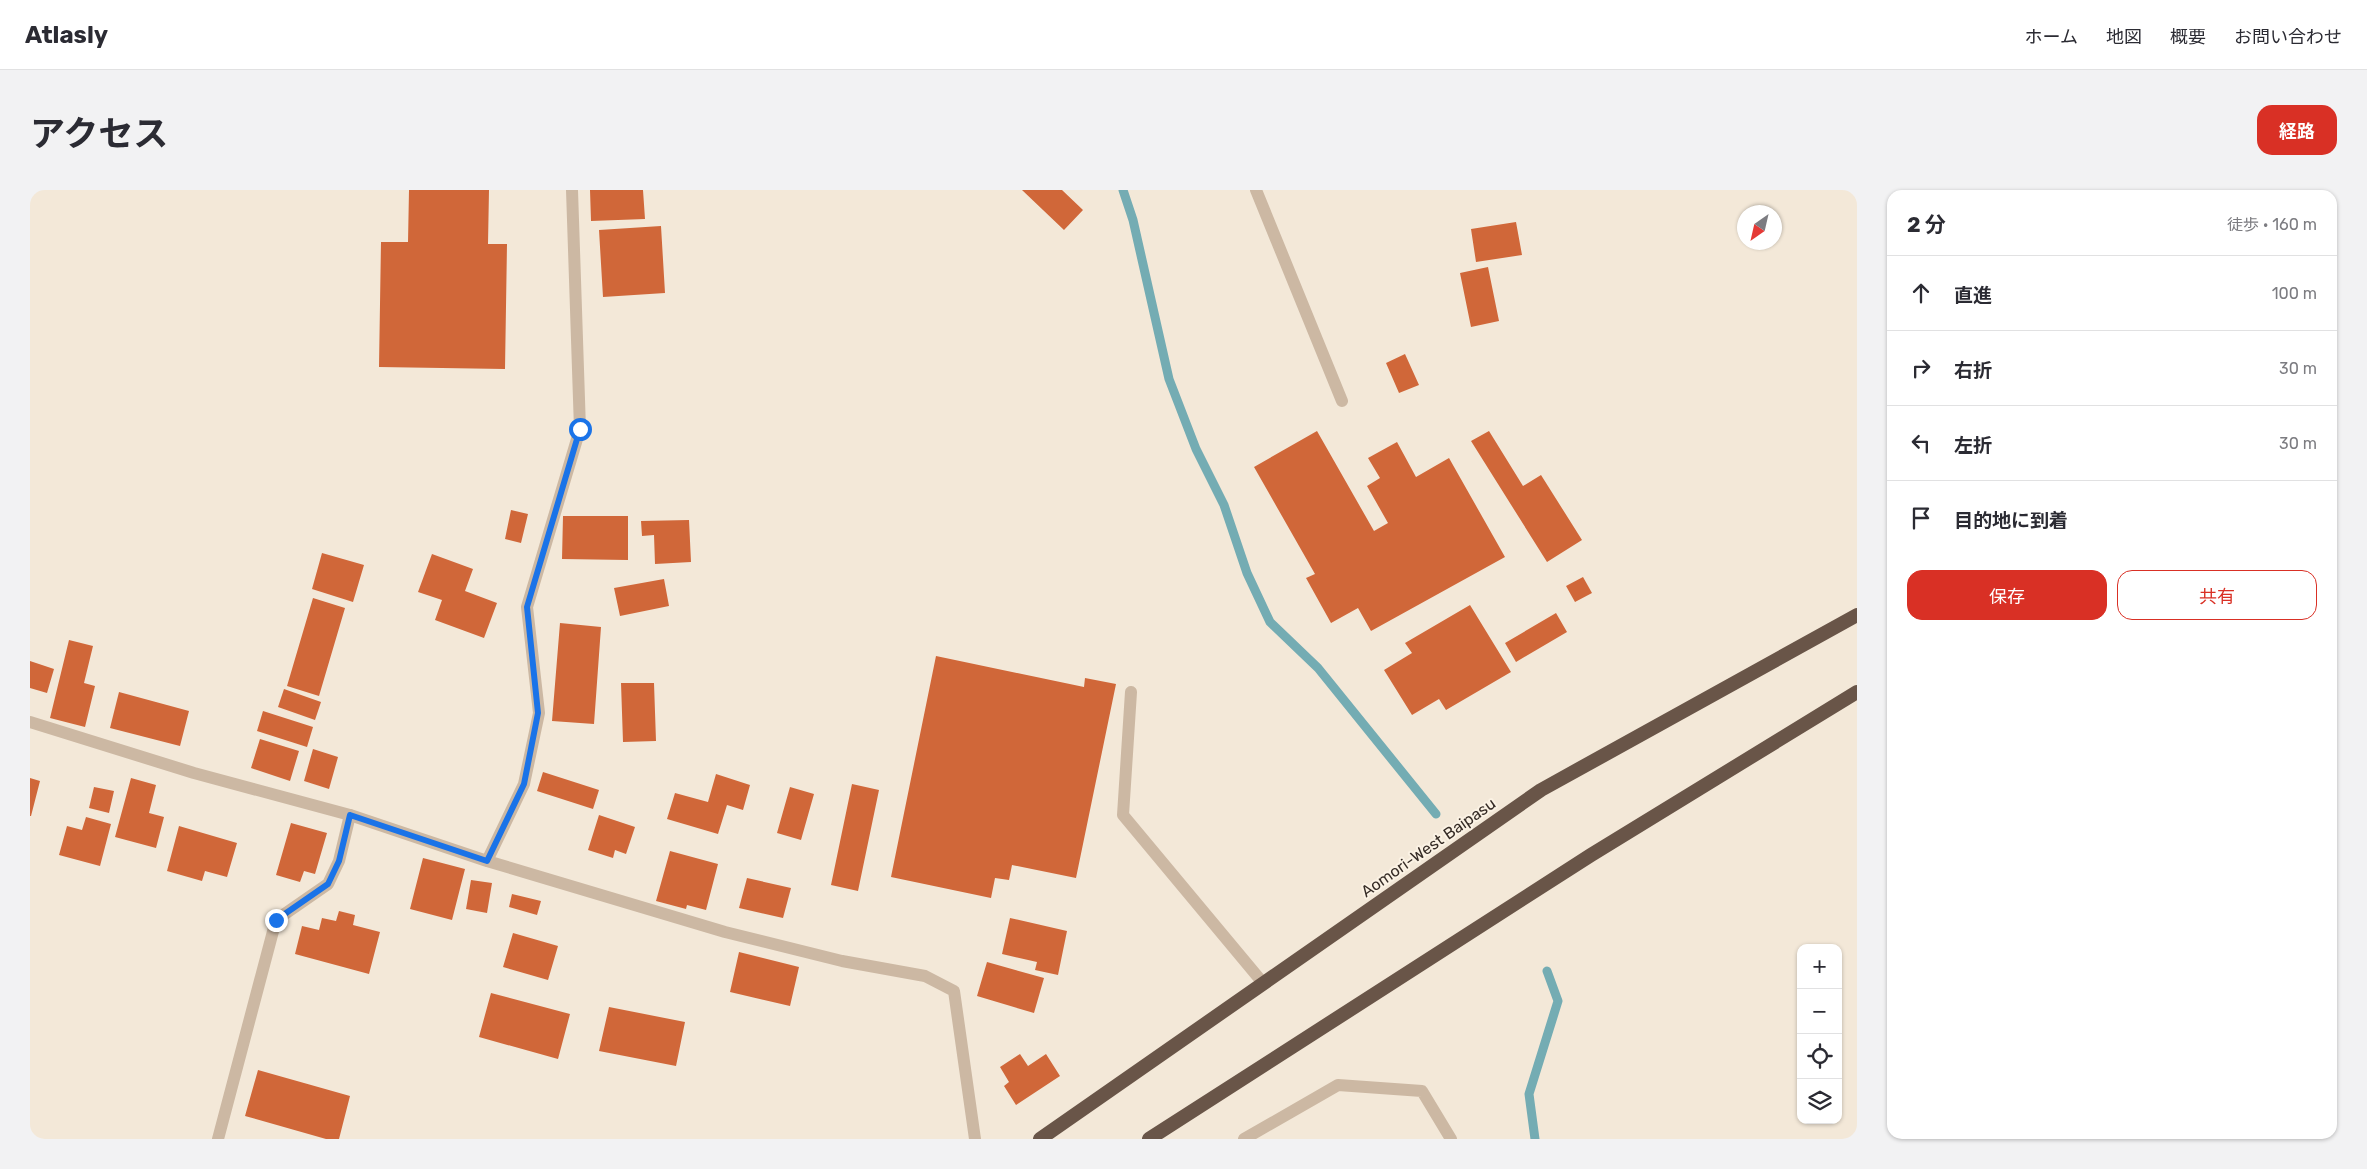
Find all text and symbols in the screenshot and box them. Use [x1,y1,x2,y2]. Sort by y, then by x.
text: Atlasly [25,21,108,49]
text: ホーム [2025,26,2078,48]
text: 地図 [2106,26,2142,48]
text: 概要 [2170,26,2206,48]
text: お問い合わせ [2234,26,2342,48]
button: 経路 [2257,105,2337,155]
text: アクセス [30,113,168,155]
north arrow [1737,205,1782,250]
text: 2 分 [1907,212,1946,237]
text: 徒歩 · 160 m [2227,215,2317,234]
icon: ahead [1907,279,1935,307]
text: 直進 [1954,284,1992,307]
text: 100 m [2272,284,2317,303]
icon: right [1907,354,1935,382]
text: 右折 [1954,359,1992,382]
text: 30 m [2279,359,2317,378]
route start [569,418,592,441]
icon: left [1907,429,1935,457]
text: 左折 [1954,434,1992,457]
text: 30 m [2279,434,2317,453]
icon: arrive [1907,504,1935,532]
text: 目的地に到着 [1954,509,2068,532]
button: 保存 [1907,570,2107,620]
button: 共有 [2117,570,2317,620]
street label: Aomori-West Baipasu [1357,794,1499,901]
route end [265,909,288,932]
map controls [1797,944,1842,1124]
button: + [1797,944,1842,989]
button: − [1797,989,1842,1034]
button: locate [1797,1034,1842,1079]
button: layers [1797,1079,1842,1124]

